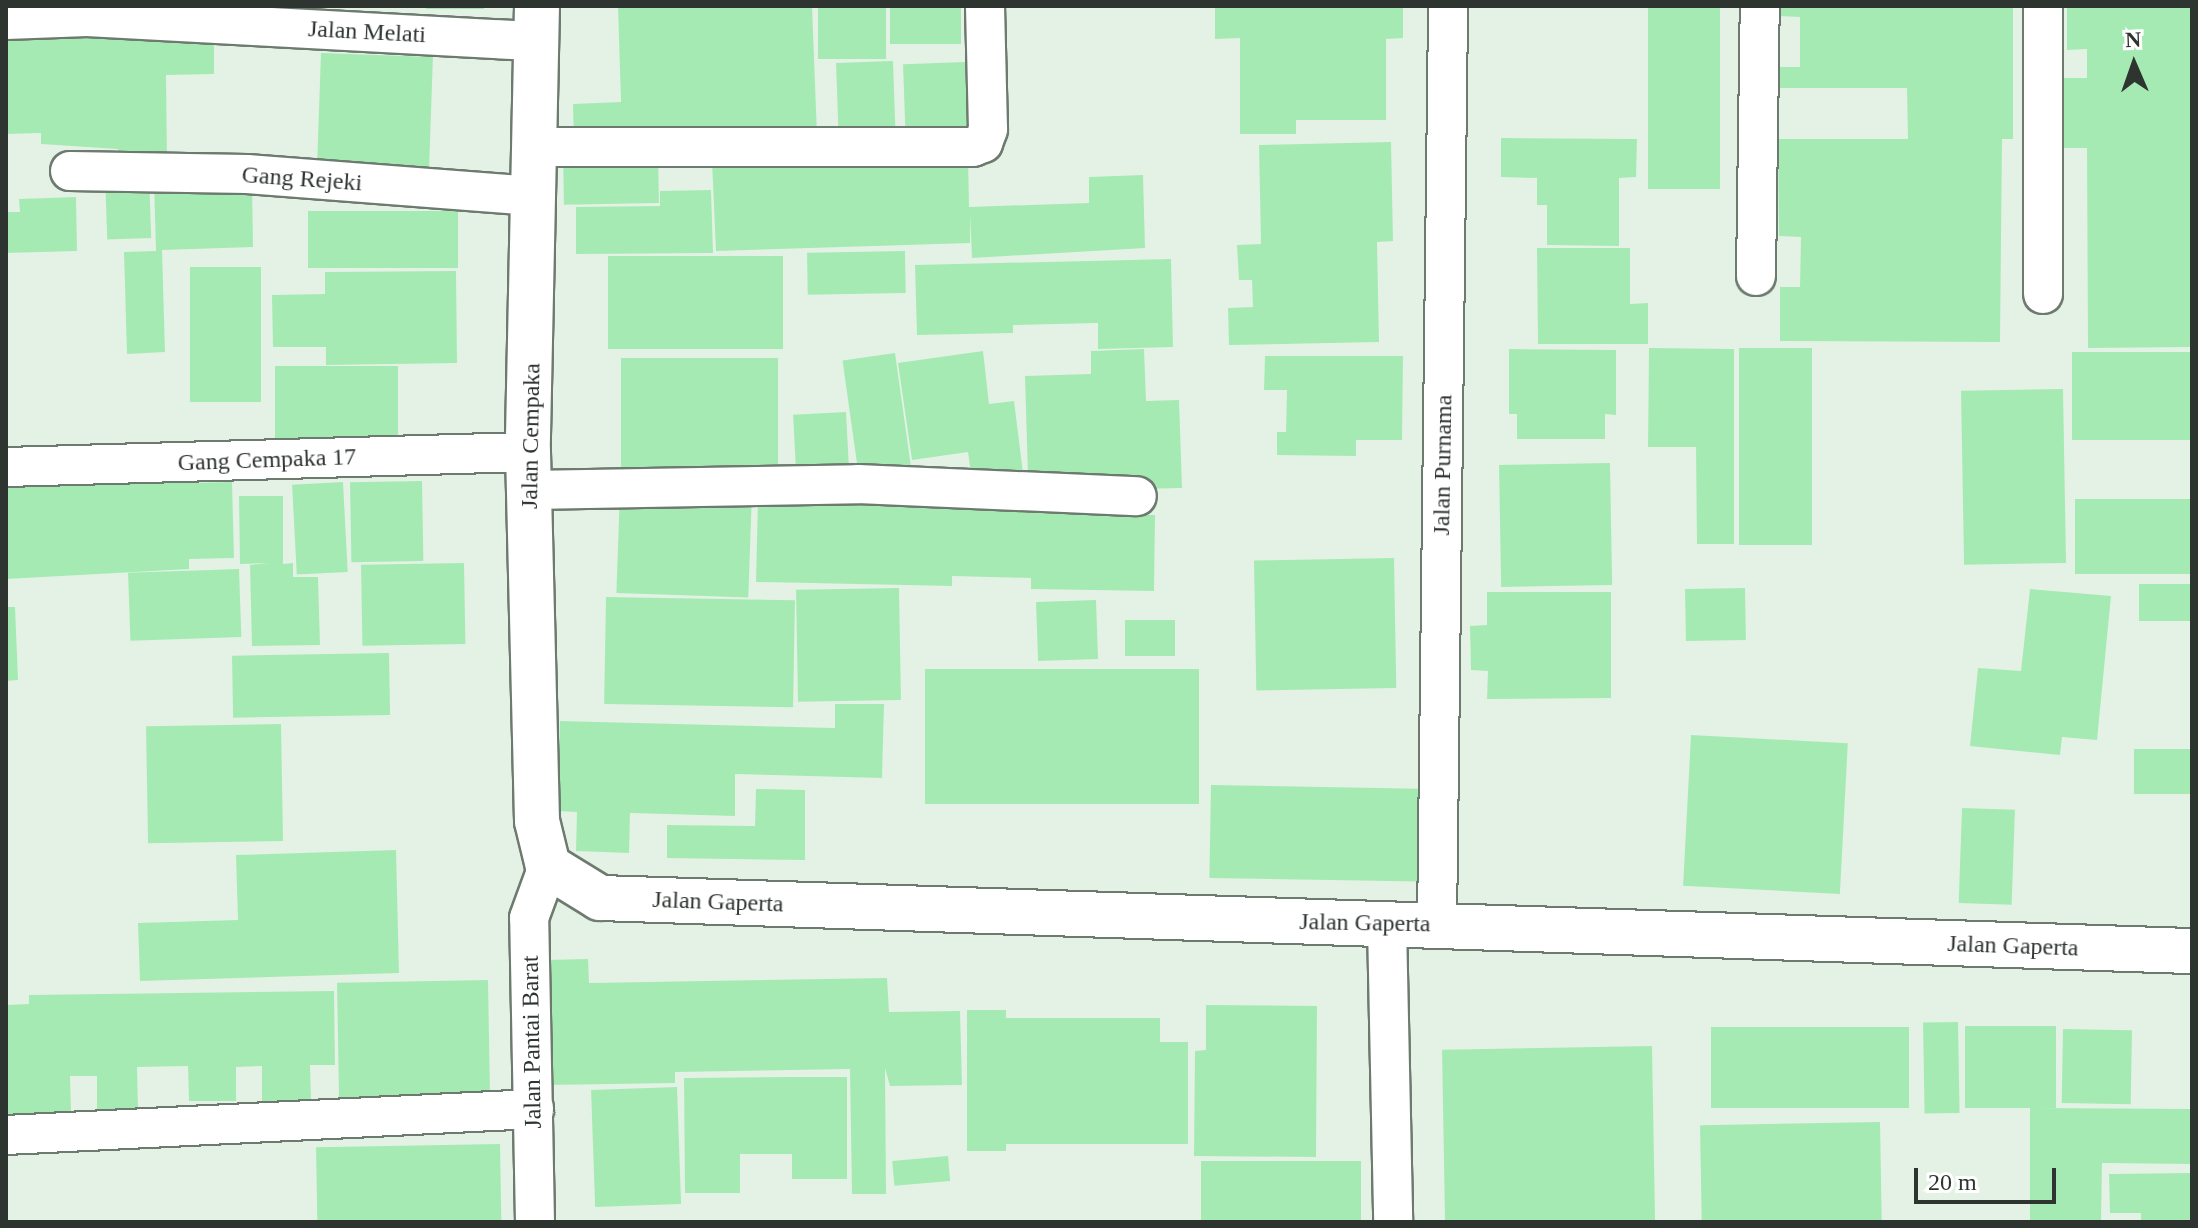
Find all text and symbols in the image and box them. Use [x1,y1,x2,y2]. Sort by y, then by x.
street label: Jalan Melati [307,15,427,49]
north arrow [2094,24,2174,104]
text: N [2125,27,2142,52]
street label: Gang Rejeki [241,160,363,198]
street label: Jalan Cempaka [515,363,547,509]
street label: Jalan Purnama [1427,394,1459,536]
street label: Gang Cempaka 17 [177,442,357,478]
street label: Jalan Gaperta [652,885,784,919]
street label: Jalan Gaperta [1299,907,1431,939]
street label: Jalan Gaperta [1947,929,2079,963]
street label: Jalan Pantai Barat [516,955,548,1129]
scale bar [1918,1152,2060,1202]
text: 20 m [1928,1169,1977,1195]

